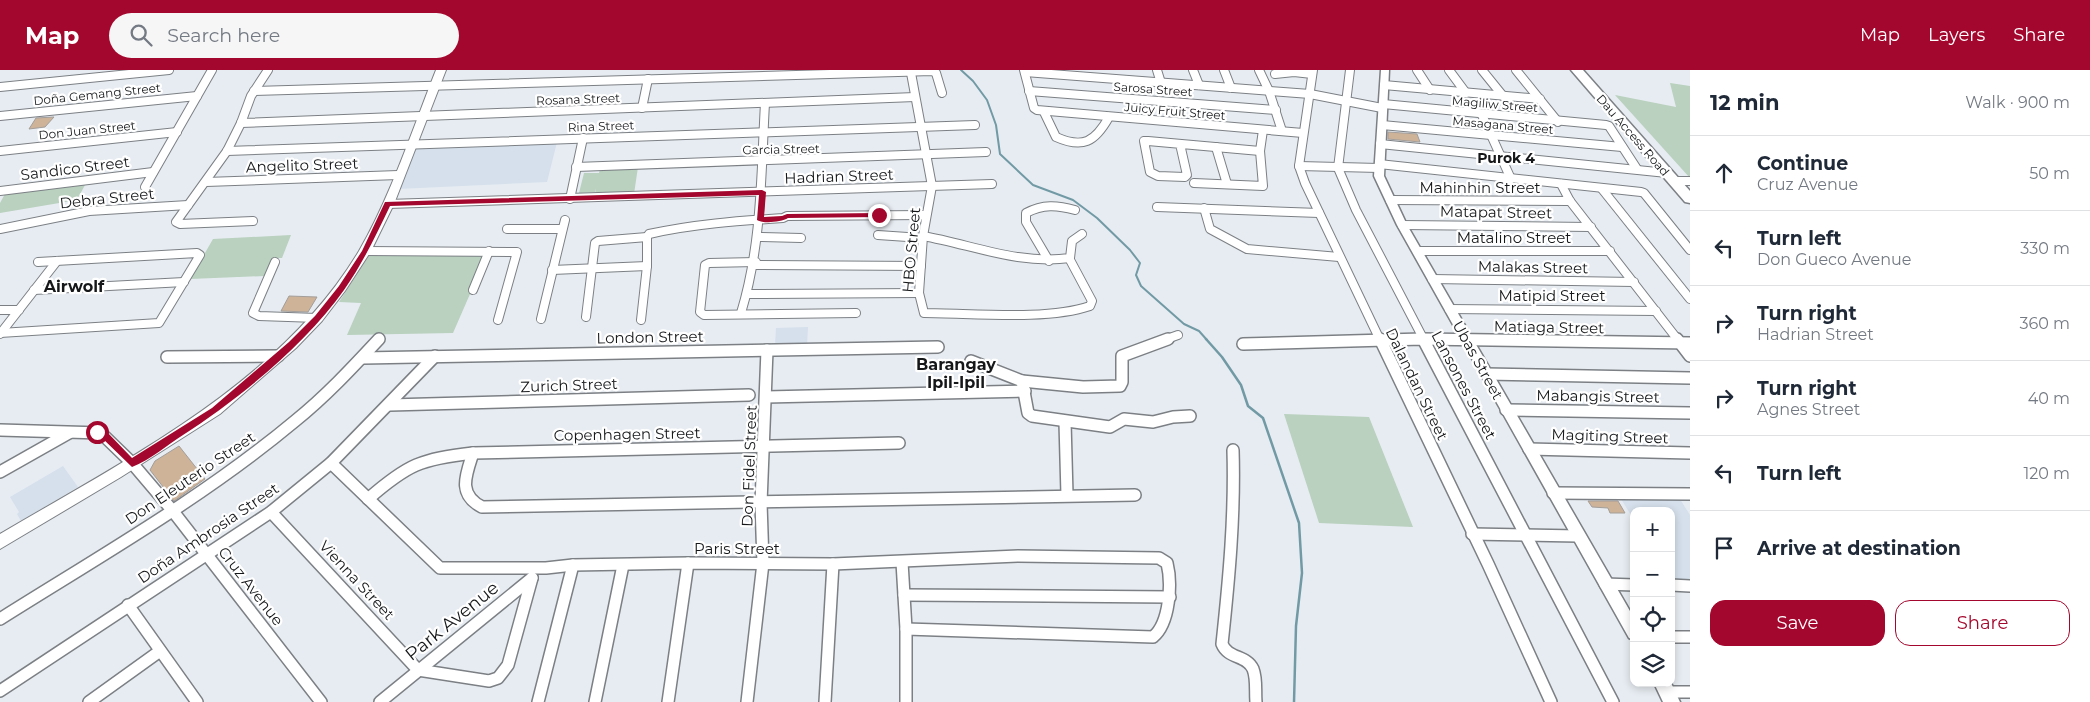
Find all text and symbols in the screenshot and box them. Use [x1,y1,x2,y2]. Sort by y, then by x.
search box [109,13,459,58]
text: Map [25,21,79,50]
icon: search [127,21,155,49]
text: Search here [167,24,280,47]
text: Map [1860,24,1900,46]
text: Layers [1928,24,1985,46]
text: Share [2013,24,2065,46]
street label: Sarosa Street [1113,79,1193,99]
street label: Doña Gemang Street [33,80,161,108]
street label: Rosana Street [536,90,620,108]
text: 12 min [1710,90,1779,115]
street label: Dau Access Road [1593,91,1673,179]
street label: Magiliw Street [1451,93,1539,115]
text: Walk · 900 m [1965,93,2070,112]
street label: Juicy Fruit Street [1123,99,1226,123]
street label: Masagana Street [1452,113,1554,137]
street label: Don Juan Street [38,117,136,143]
street label: Rina Street [567,117,635,135]
street label: Garcia Street [742,141,820,157]
district label: Purok 4 [1477,149,1535,167]
street label: Sandico Street [20,152,130,184]
text: Continue [1757,152,1848,175]
street label: Angelito Street [245,154,359,176]
icon: ahead [1710,159,1738,187]
text: 50 m [2029,164,2070,183]
street label: Hadrian Street [784,165,894,187]
text: Cruz Avenue [1757,175,1858,194]
street label: Mahinhin Street [1419,178,1541,197]
street label: Debra Street [59,184,155,212]
street label: Matapat Street [1440,202,1552,222]
route end [868,204,891,227]
street label: HBO Street [898,207,924,293]
text: Turn left [1757,227,1842,250]
street label: Matalino Street [1457,228,1571,247]
icon: left [1710,234,1738,262]
text: 330 m [2020,239,2070,258]
text: Don Gueco Avenue [1757,250,1912,269]
street label: Malakas Street [1478,257,1588,277]
district label: Airwolf [43,277,105,296]
street label: Matipid Street [1499,286,1605,305]
text: Turn right [1757,302,1857,325]
icon: right [1710,309,1738,337]
text: 360 m [2019,314,2070,333]
street label: Ubas Street [1448,317,1508,403]
street label: Matiaga Street [1494,317,1604,337]
street label: Dalandan Street [1382,325,1452,443]
text: Hadrian Street [1757,325,1874,344]
street label: London Street [596,327,704,347]
street label: Lansones Street [1427,327,1501,443]
district label: Barangay Ipil-Ipil [916,355,996,392]
street label: Zurich Street [520,374,618,396]
text: Turn right [1757,377,1857,400]
icon: right [1710,384,1738,412]
street label: Mabangis Street [1536,385,1660,407]
text: 40 m [2028,389,2070,408]
text: Agnes Street [1757,400,1860,419]
street label: Don Fidel Street [737,405,761,527]
route start [86,421,109,444]
street label: Copenhagen Street [553,423,701,445]
street label: Magiting Street [1551,424,1669,448]
street label: Don Eleuterio Street [121,427,259,529]
icon: left [1710,459,1738,487]
text: Turn left [1757,462,1842,485]
text: 120 m [2023,464,2070,483]
street label: Doña Ambrosia Street [134,479,282,587]
map controls [1630,507,1675,687]
button: + [1630,507,1675,552]
icon: arrive [1710,534,1738,562]
street label: Vienna Street [315,536,399,624]
text: Arrive at destination [1757,537,1961,560]
street label: Paris Street [694,539,780,558]
street label: Cruz Avenue [214,543,288,629]
button: − [1630,552,1675,597]
street label: Park Avenue [401,577,503,665]
button: locate [1630,597,1675,642]
button: Save [1710,600,1885,646]
button: Share [1895,600,2070,646]
button: layers [1630,642,1675,687]

